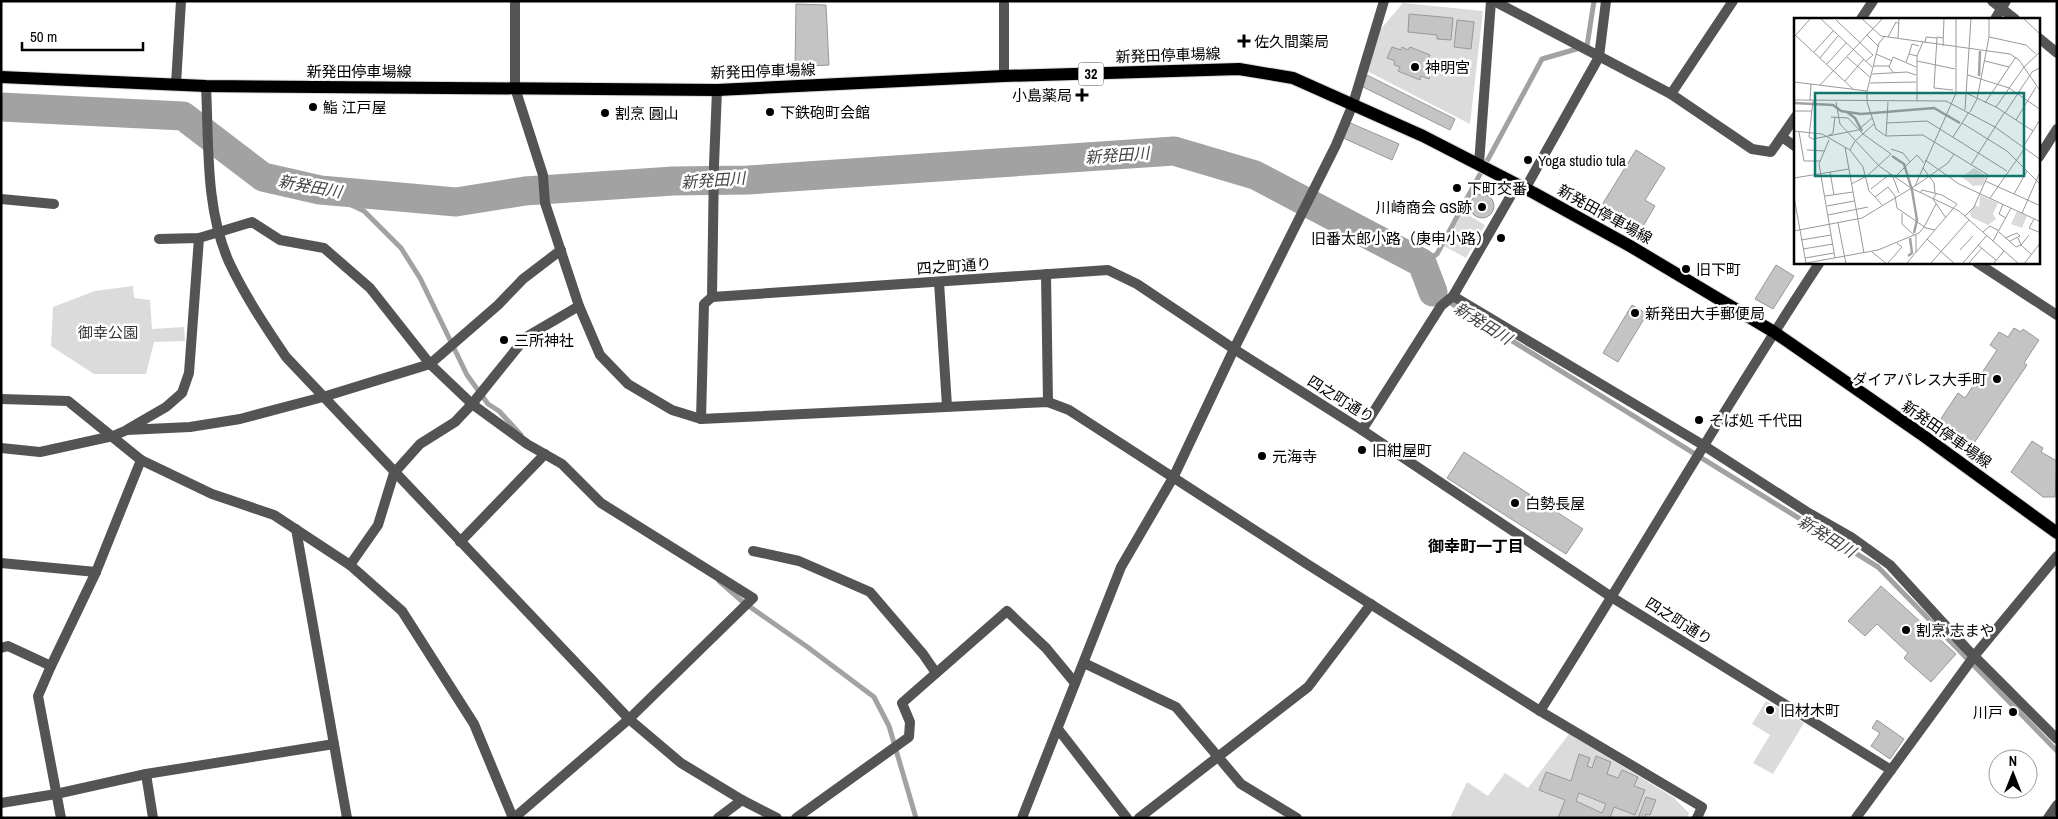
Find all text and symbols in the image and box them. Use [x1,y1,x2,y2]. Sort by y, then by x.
inset map [1794,18,2040,264]
scale bar [22,20,144,52]
text: 50 m [30,26,57,47]
place label: 佐久間薬局 [1254,31,1329,52]
marker: 佐久間薬局 [1238,35,1250,47]
street label: 新発田停車場線 [1115,43,1221,67]
place label: 神明宮 [1425,57,1470,78]
street label: 新発田停車場線 [710,59,816,83]
street label: 新発田停車場線 [306,61,412,82]
marker: 神明宮 [1409,61,1421,73]
road number: 32 [1078,62,1104,86]
place label: 小島薬局 [1012,85,1072,106]
marker: 小島薬局 [1076,89,1088,101]
place label: 鮨 江戸屋 [323,97,386,118]
marker: 鮨 江戸屋 [307,101,319,113]
place label: 下鉄砲町会館 [780,102,870,123]
place label: 割烹 圓山 [615,103,678,124]
marker: 下鉄砲町会館 [764,106,776,118]
marker: 割烹 圓山 [599,107,611,119]
water label: 新発田川 [1084,142,1152,168]
place label: Yoga studio tula [1538,150,1626,171]
marker: Yoga studio tula [1522,154,1534,166]
water label: 新発田川 [680,167,748,193]
water label: 新発田川 [277,170,345,203]
place label: 下町交番 [1467,178,1527,199]
street label: 新発田停車場線 [1554,179,1656,249]
marker: 下町交番 [1451,182,1463,194]
place label: 川崎商会 GS跡 [1376,197,1472,218]
marker: 川崎商会 GS跡 [1476,201,1488,213]
place label: 旧番太郎小路（庚申小路） [1311,228,1491,249]
marker: 旧番太郎小路（庚申小路） [1495,232,1507,244]
street label: 四之町通り [916,253,992,279]
place label: 旧下町 [1696,259,1741,280]
marker: 旧下町 [1680,263,1692,275]
water label: 新発田川 [1450,297,1518,350]
place label: 新発田大手郵便局 [1645,303,1765,324]
marker: 新発田大手郵便局 [1629,307,1641,319]
park label: 御幸公園 [78,322,138,343]
place label: 三所神社 [514,330,574,351]
marker: 三所神社 [498,334,510,346]
place label: ダイアパレス大手町 [1852,369,1987,390]
street label: 四之町通り [1304,370,1378,428]
marker: ダイアパレス大手町 [1991,373,2003,385]
street label: 新発田停車場線 [1898,395,1996,473]
place label: そば処 千代田 [1709,410,1802,431]
marker: そば処 千代田 [1693,414,1705,426]
place label: 旧紺屋町 [1372,440,1432,461]
marker: 旧紺屋町 [1356,444,1368,456]
place label: 元海寺 [1272,446,1317,467]
marker: 元海寺 [1256,450,1268,462]
place label: 白勢長屋 [1525,493,1585,514]
marker: 白勢長屋 [1509,497,1521,509]
water label: 新発田川 [1794,510,1862,563]
district label: 御幸町一丁目 [1428,535,1524,557]
street label: 四之町通り [1642,592,1716,650]
place label: 割烹 志まや [1916,620,1994,641]
marker: 割烹 志まや [1900,624,1912,636]
place label: 旧材木町 [1780,700,1840,721]
place label: 川戸 [1973,702,2003,723]
marker: 旧材木町 [1764,704,1776,716]
marker: 川戸 [2007,706,2019,718]
north arrow [1988,749,2038,799]
text: N [2009,752,2017,770]

